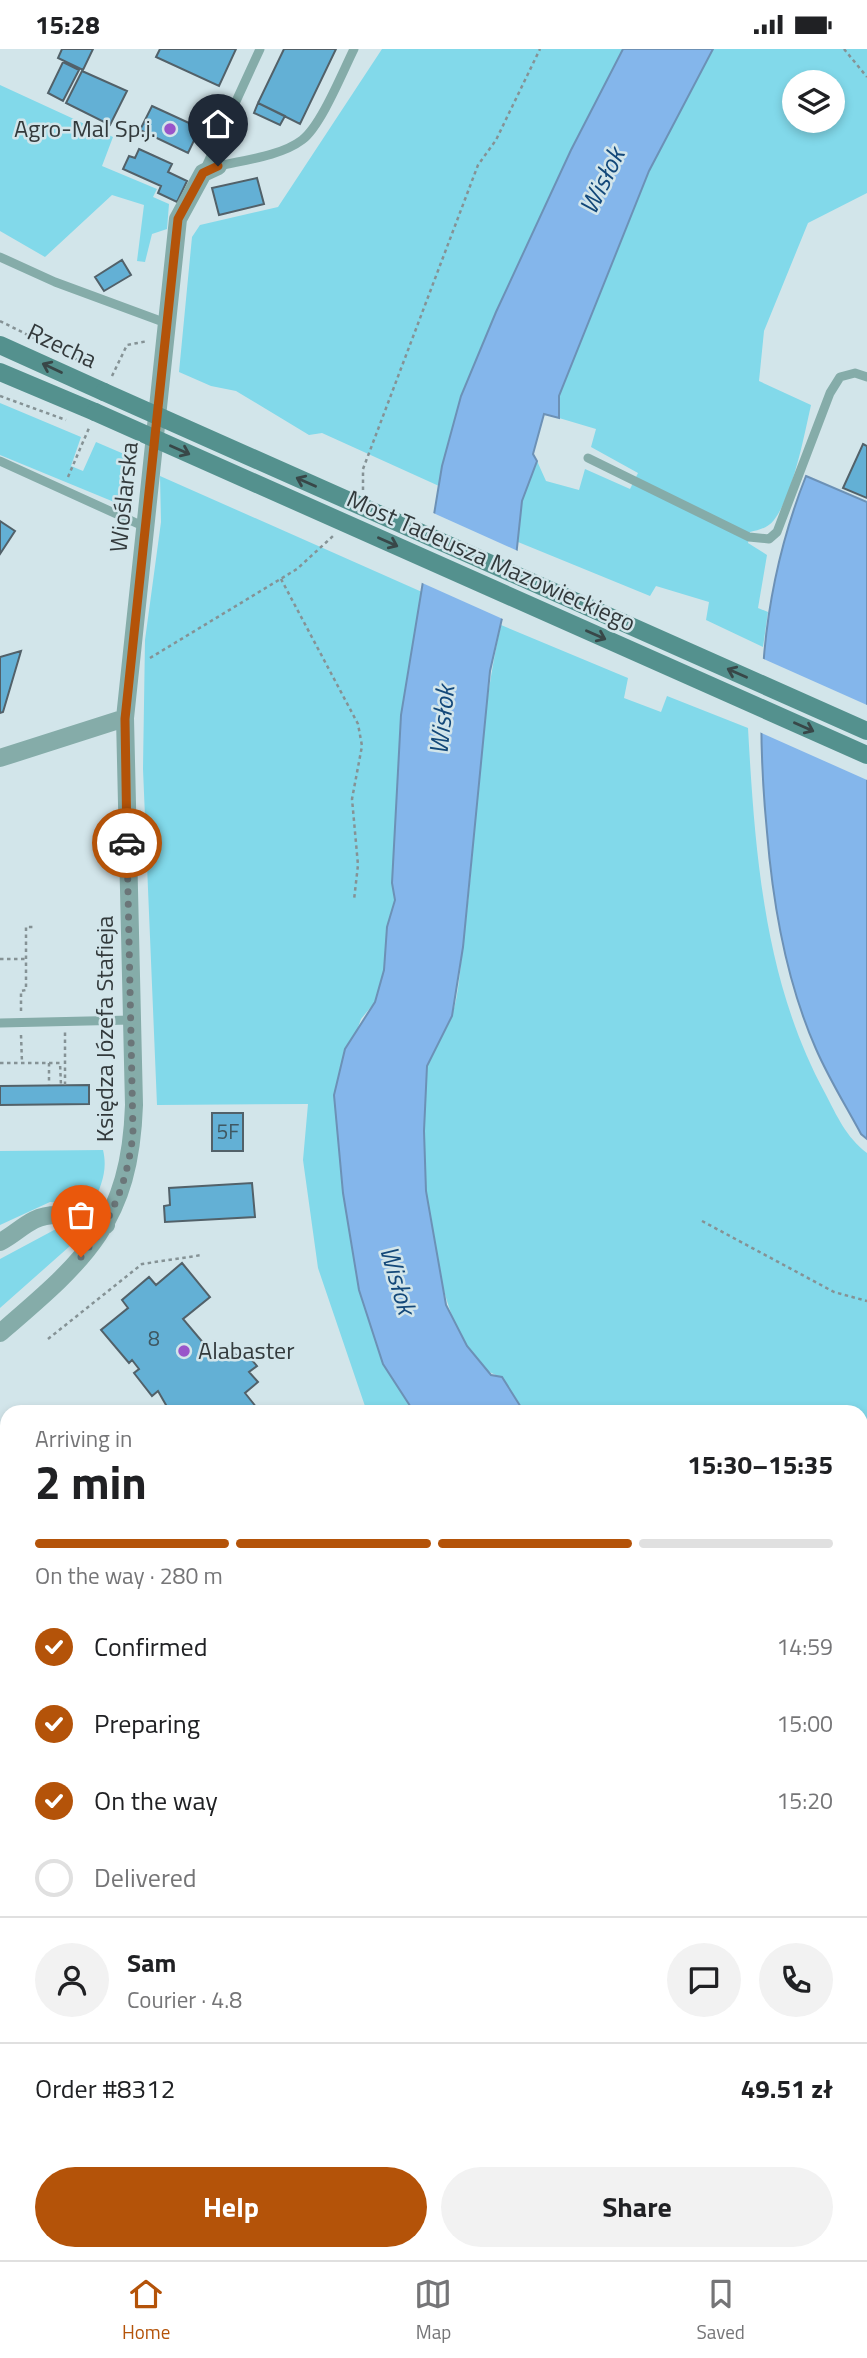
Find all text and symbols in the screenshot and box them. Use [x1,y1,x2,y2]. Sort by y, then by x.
text: 15:28 [35,5,100,44]
map controls [782,70,845,133]
button: layers [782,70,845,133]
pin [188,94,248,166]
icon: home [199,105,237,143]
place label: Agro-Mal Sp.j. [14,110,156,146]
marker: Agro-Mal Sp.j. [162,121,178,137]
water label: Wisłok [569,138,636,221]
street label: Rzecha [22,313,103,377]
one-way arrow [42,361,63,375]
street label: Wioślarska [99,440,147,554]
one-way arrow [169,444,190,457]
one-way arrow [295,475,317,488]
street label: Most Tadeusza Mazowieckiego [341,480,642,640]
one-way arrow [377,536,398,549]
one-way arrow [585,629,606,642]
one-way arrow [727,666,749,679]
water label: Wisłok [418,680,465,757]
one-way arrow [793,721,814,734]
courier [92,808,162,878]
icon: car [108,824,146,862]
street label: Księdza Józefa Stafieja [86,916,122,1142]
house number: 5F [217,1115,239,1147]
pin [51,1185,111,1257]
icon: bag [62,1196,100,1234]
water label: Wisłok [370,1241,428,1322]
house number: 8 [148,1322,160,1354]
place label: Alabaster [198,1332,295,1368]
marker: Alabaster [176,1343,192,1359]
text: Arriving in [35,1421,132,1456]
text: 15:30–15:35 [687,1445,833,1484]
text: 2 min [35,1447,147,1517]
text: On the way · 280 m [35,1558,223,1593]
text: Confirmed [94,1627,208,1666]
icon: check [35,1628,73,1666]
text: 14:59 [776,1629,833,1664]
text: Preparing [94,1704,200,1743]
icon: check [35,1705,73,1743]
text: 15:00 [776,1706,833,1741]
text: On the way [94,1781,218,1820]
icon: check [35,1782,73,1820]
text: 15:20 [776,1783,833,1818]
text: Delivered [94,1858,197,1897]
button: person [35,1943,109,2017]
text: Sam [127,1943,176,1982]
button: chat [667,1943,741,2017]
button: phone [759,1943,833,2017]
text: Courier · 4.8 [127,1982,242,2017]
text: Order #8312 [35,2069,175,2108]
text: 49.51 zł [741,2069,833,2108]
button: Help [35,2167,427,2247]
button: Share [441,2167,833,2247]
tab: Home [122,2275,170,2346]
tab: Map [414,2275,452,2346]
tab: Saved [697,2275,745,2346]

